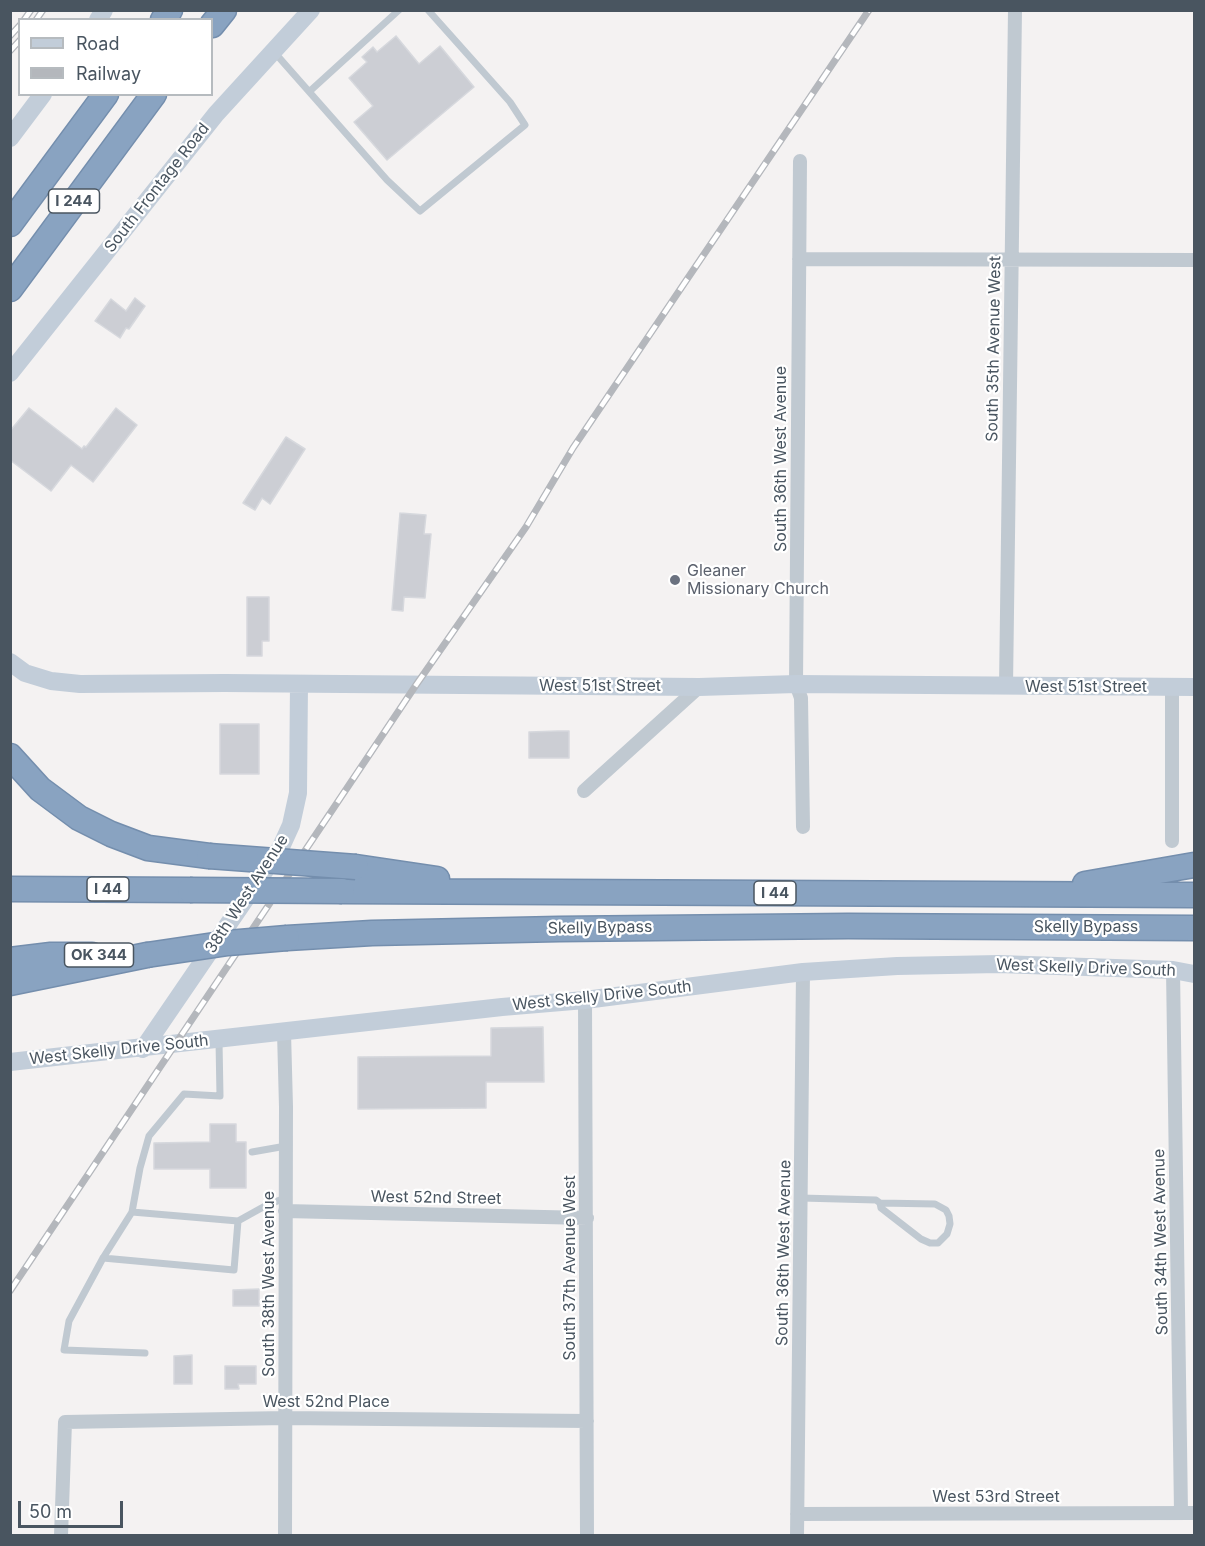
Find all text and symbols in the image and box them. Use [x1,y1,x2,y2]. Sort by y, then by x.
legend [18,18,213,96]
text: Road [76,33,119,54]
text: Railway [76,63,141,84]
street label: South Frontage Road [101,120,213,256]
road number: I 244 [48,189,100,213]
street label: South 35th Avenue West [983,256,1005,442]
street label: South 36th West Avenue [771,366,791,552]
place label: Gleaner Missionary Church [687,561,829,599]
marker: Gleaner Missionary Church [668,573,682,587]
street label: West 51st Street [539,676,661,696]
street label: West 51st Street [1025,677,1147,697]
street label: 38th West Avenue [201,831,293,957]
road number: I 44 [87,877,129,901]
road number: I 44 [754,881,796,905]
street label: Skelly Bypass [548,917,652,939]
street label: Skelly Bypass [1034,917,1138,937]
road number: OK 344 [64,943,134,967]
street label: West Skelly Drive South [996,955,1176,981]
street label: West Skelly Drive South [511,977,693,1015]
street label: West Skelly Drive South [28,1031,210,1069]
street label: South 34th West Avenue [1150,1149,1172,1335]
street label: South 36th West Avenue [773,1160,795,1346]
street label: South 37th Avenue West [560,1175,580,1361]
street label: West 52nd Street [370,1187,502,1209]
street label: South 38th West Avenue [259,1191,279,1377]
street label: West 52nd Place [262,1392,390,1412]
street label: West 53rd Street [932,1487,1060,1507]
scale bar [21,1489,126,1527]
text: 50 m [29,1501,72,1522]

